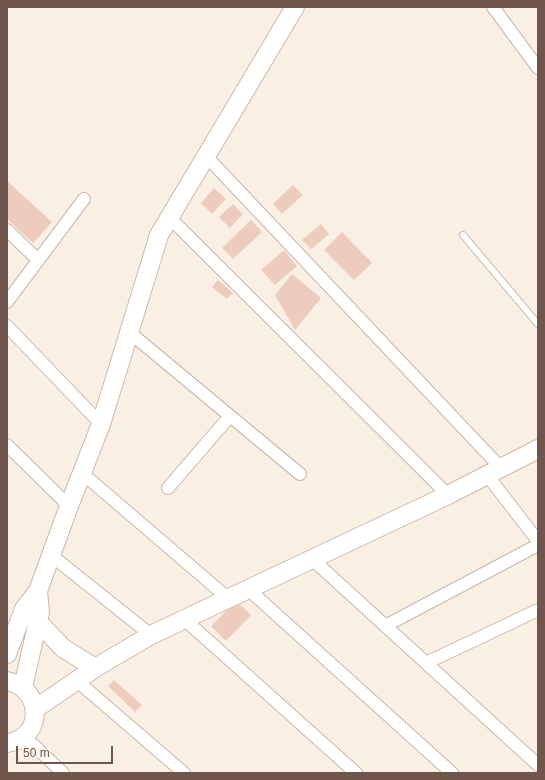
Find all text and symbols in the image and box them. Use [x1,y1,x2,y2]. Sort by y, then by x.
scale bar [18,738,115,764]
text: 50 m [23,746,50,760]

